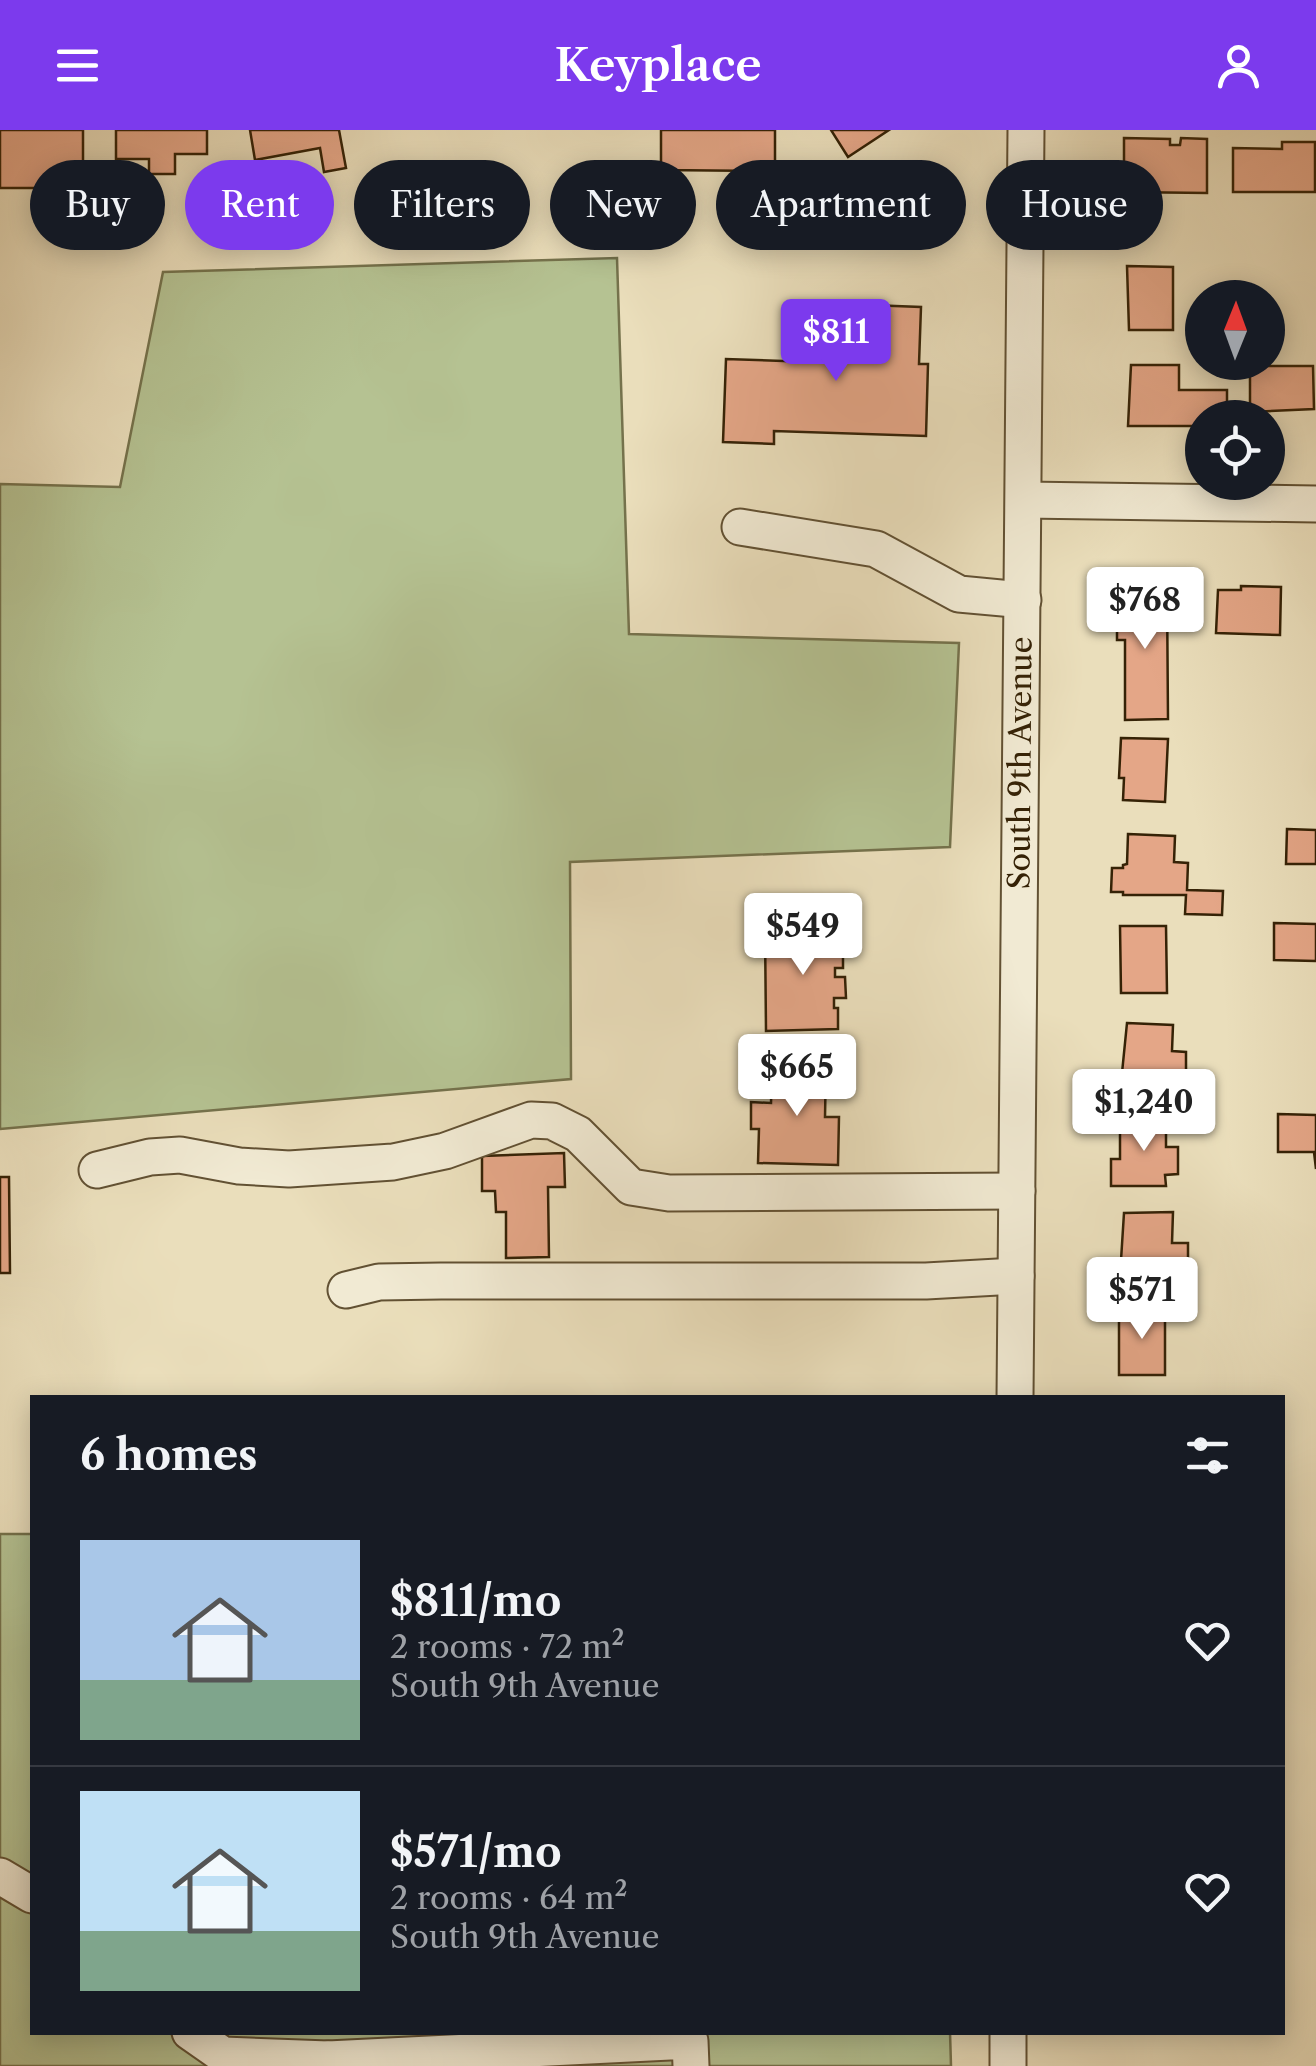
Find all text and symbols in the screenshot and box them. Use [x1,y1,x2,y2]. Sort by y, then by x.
text: Keyplace [554,37,762,93]
icon: menu [50,38,105,93]
icon: person [1211,38,1266,93]
chip: Buy [30,160,165,250]
chip: Rent [185,160,334,250]
chip: Filters [354,160,530,250]
chip: New [550,160,696,250]
chip: Apartment [716,160,966,250]
chip: House [986,160,1163,250]
north arrow [1185,280,1285,380]
map controls [1185,280,1285,500]
pin: $811 [777,299,895,384]
text: $811 [803,312,869,351]
button: locate [1185,400,1285,500]
pin: $768 [1086,567,1204,652]
text: $768 [1109,580,1181,619]
street label: South 9th Avenue [1000,637,1040,890]
pin: $549 [744,893,862,978]
text: $549 [766,906,840,945]
pin: $665 [738,1034,856,1119]
text: $665 [760,1047,834,1086]
pin: $1,240 [1063,1069,1225,1154]
text: $1,240 [1094,1082,1194,1121]
pin: $571 [1083,1257,1201,1342]
text: $571 [1109,1270,1175,1309]
icon: filters [1180,1428,1235,1483]
text: 6 homes [80,1429,258,1481]
text: $811/mo [390,1575,561,1627]
icon: home [160,1580,280,1700]
icon: heart [1180,1613,1235,1668]
text: 2 rooms · 72 m² [390,1627,625,1666]
text: South 9th Avenue [390,1666,659,1705]
text: $571/mo [390,1826,562,1878]
icon: home [160,1831,280,1951]
icon: heart [1180,1864,1235,1919]
text: 2 rooms · 64 m² [390,1878,628,1917]
text: South 9th Avenue [390,1917,659,1956]

